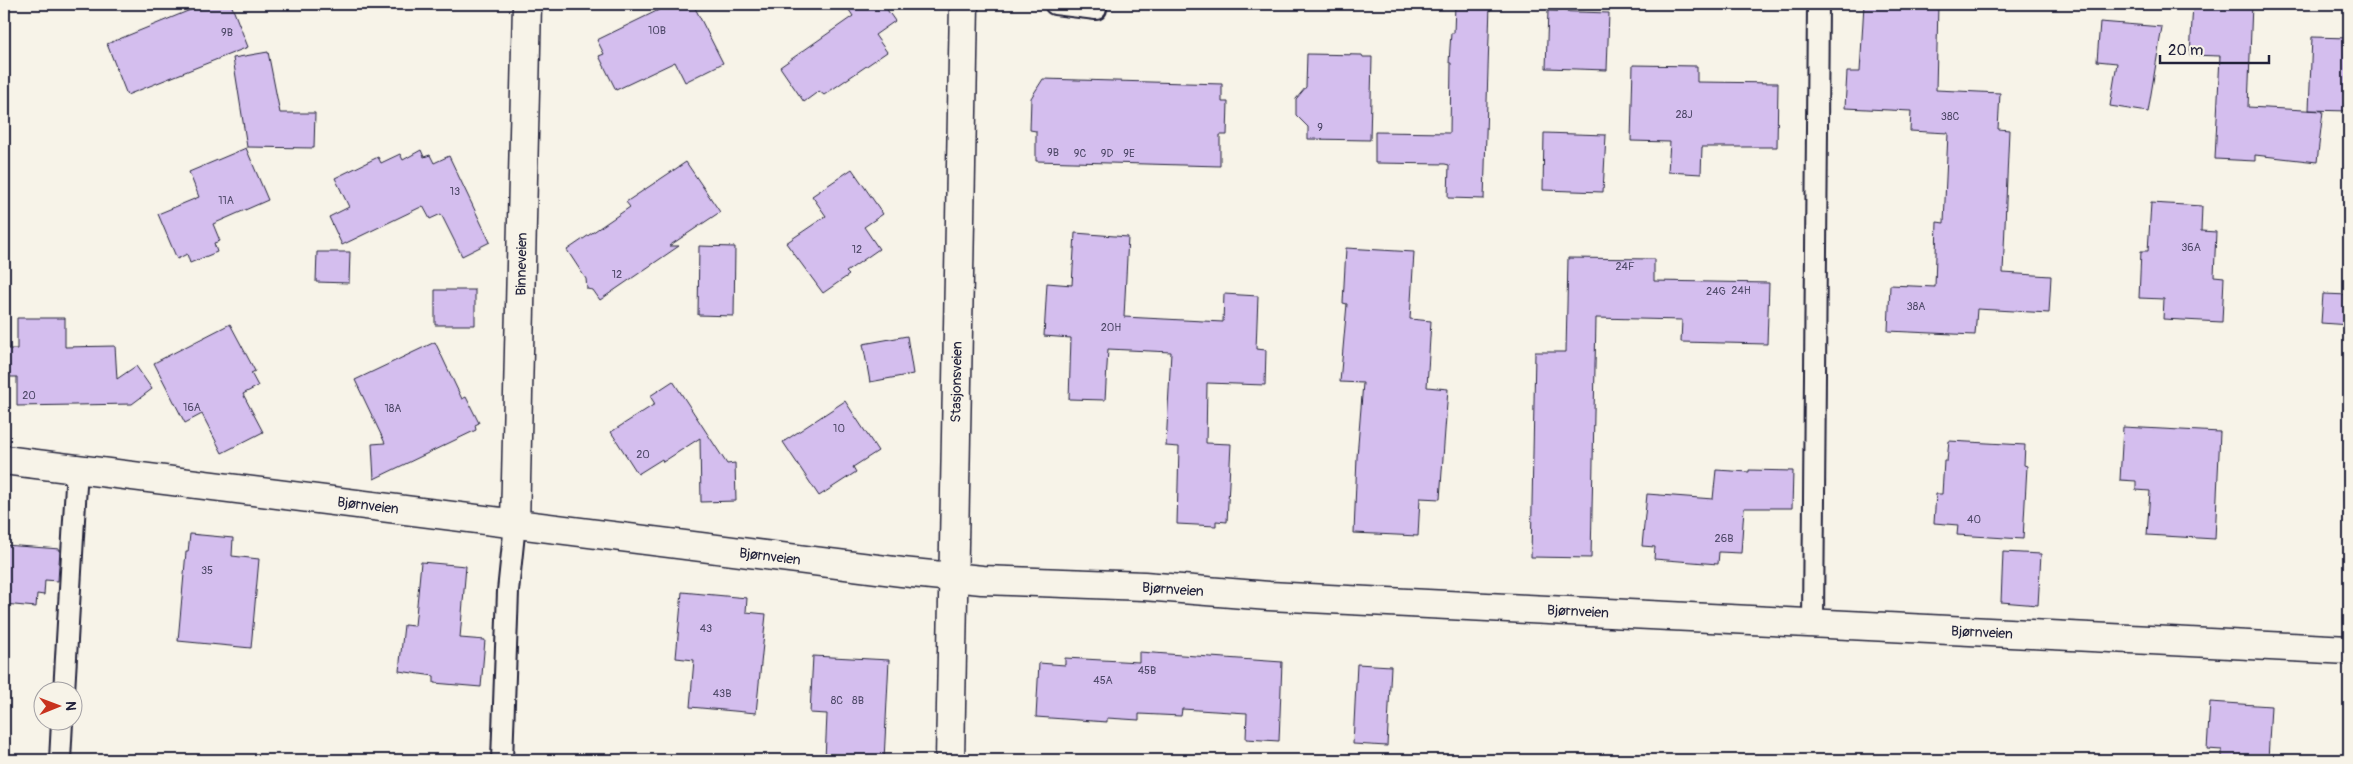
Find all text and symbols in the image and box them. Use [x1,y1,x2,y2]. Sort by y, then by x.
house number: 10B [648,24,666,37]
house number: 9B [221,26,233,39]
scale bar [2160,32,2269,64]
text: 20 m [2168,41,2203,60]
house number: 28J [1676,108,1692,121]
house number: 38C [1941,110,1959,123]
house number: 9 [1317,121,1323,134]
house number: 9B [1047,146,1059,159]
house number: 9C [1074,147,1086,160]
house number: 9D [1101,147,1113,160]
house number: 9E [1123,147,1135,160]
house number: 13 [450,185,460,198]
house number: 11A [218,194,234,207]
street label: Binneveien [512,232,531,296]
house number: 36A [2181,241,2201,254]
house number: 12 [852,243,862,256]
house number: 24F [1615,260,1635,273]
house number: 12 [612,268,622,281]
house number: 24H [1731,284,1751,297]
house number: 24G [1706,285,1726,298]
house number: 38A [1907,300,1925,313]
house number: 20H [1101,321,1121,334]
street label: Stasjonsveien [947,341,966,423]
house number: 20 [22,389,36,402]
house number: 16A [183,401,201,414]
house number: 18A [385,402,401,415]
house number: 10 [833,422,845,435]
house number: 20 [636,448,650,461]
street label: Bjørnveien [336,493,400,518]
house number: 40 [1967,513,1981,526]
house number: 26B [1715,532,1733,545]
street label: Bjørnveien [738,544,802,569]
house number: 35 [201,564,213,577]
street label: Bjørnveien [1142,579,1204,600]
street label: Bjørnveien [1547,601,1609,622]
house number: 43 [700,622,712,635]
street label: Bjørnveien [1951,622,2013,643]
house number: 45B [1138,664,1156,677]
house number: 45A [1093,674,1113,687]
north arrow [32,682,82,732]
house number: 43B [713,687,731,700]
house number: 8C [831,694,843,707]
house number: 8B [852,694,864,707]
text: N [62,701,79,711]

